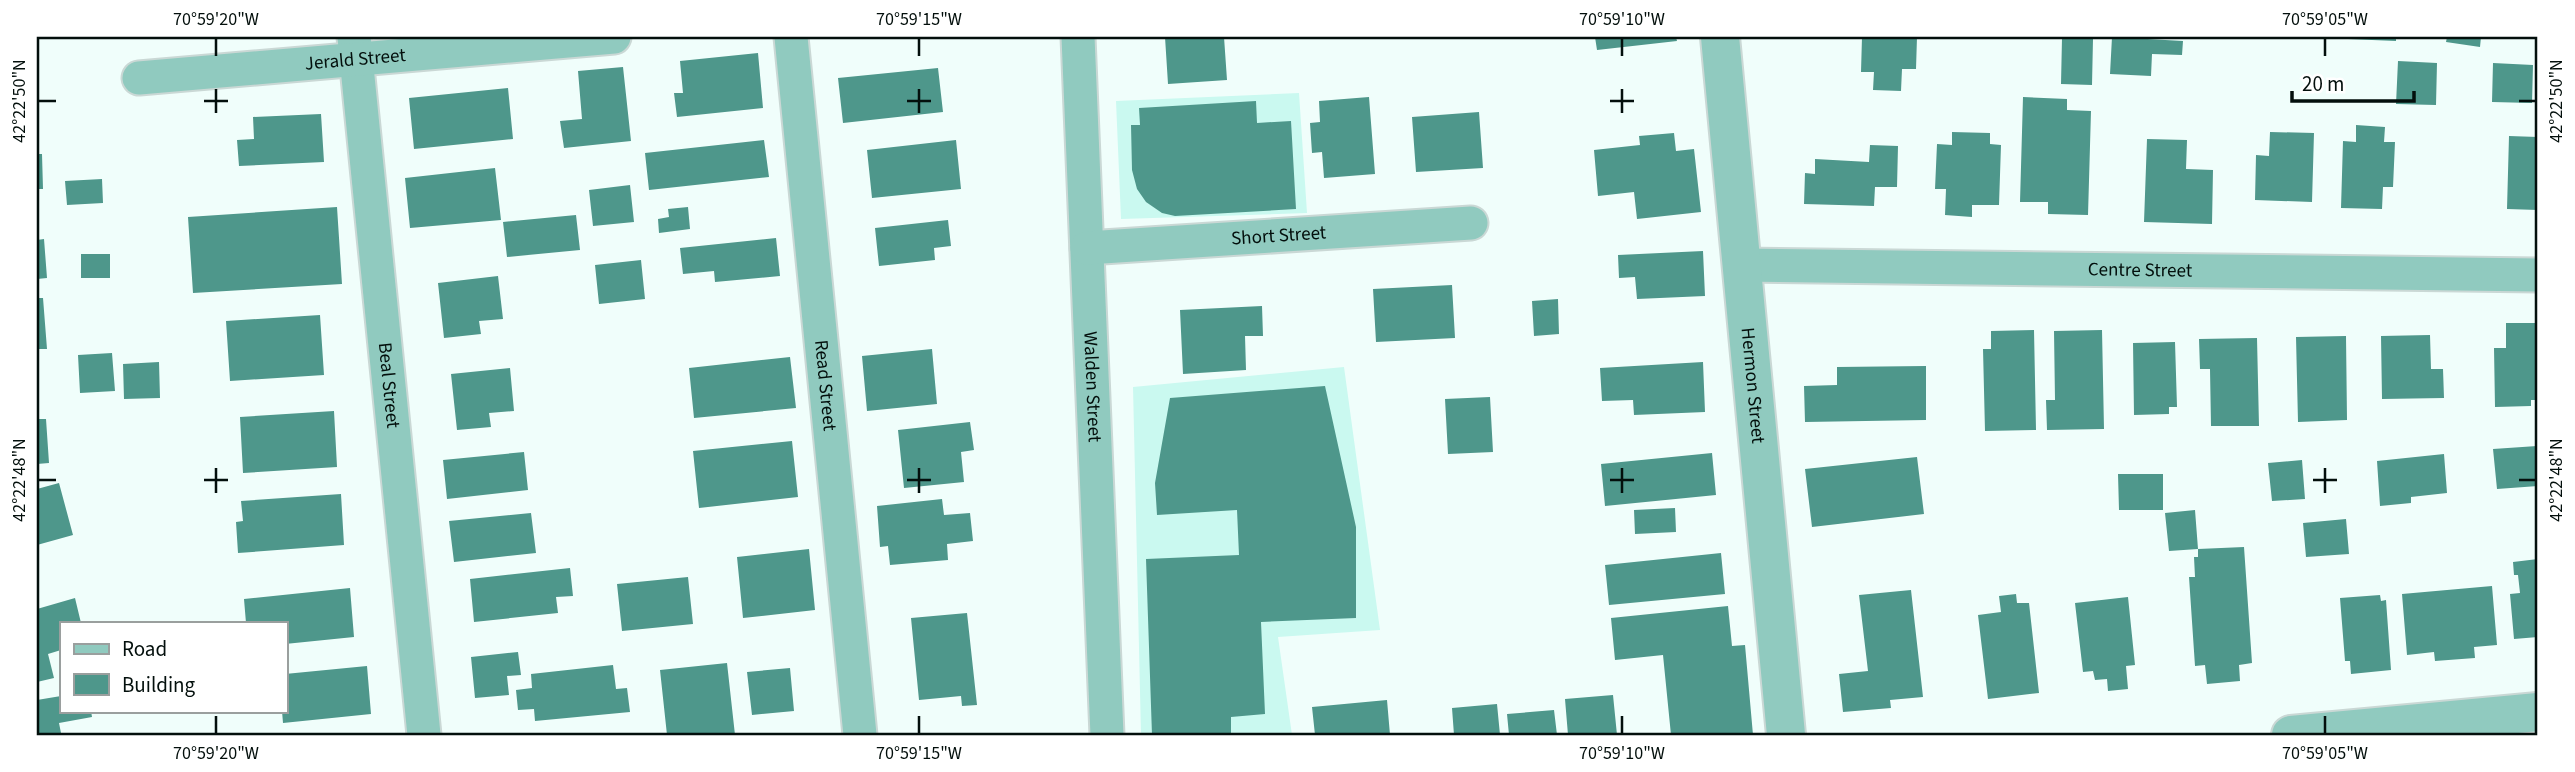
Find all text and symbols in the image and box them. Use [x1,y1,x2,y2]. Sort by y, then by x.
text: 70°59'20"W [173,7,259,32]
text: 70°59'15"W [876,7,962,32]
text: 70°59'10"W [1579,7,1665,32]
text: 70°59'05"W [2282,7,2368,32]
street label: Jerald Street [304,41,407,77]
text: 42°22'50"N [7,59,32,143]
text: 42°22'50"N [2544,59,2569,143]
scale bar [2292,60,2414,104]
text: 20 m [2302,69,2344,99]
street label: Short Street [1230,219,1328,252]
street label: Centre Street [2088,256,2193,284]
street label: Hermon Street [1734,326,1772,445]
street label: Walden Street [1077,331,1108,443]
street label: Read Street [808,339,843,433]
street label: Beal Street [371,341,407,430]
text: 42°22'48"N [7,438,32,522]
text: 42°22'48"N [2544,438,2569,522]
legend [60,622,287,712]
text: Road [122,634,167,664]
text: Building [122,670,196,700]
text: 70°59'20"W [173,741,259,766]
text: 70°59'15"W [876,741,962,766]
text: 70°59'10"W [1579,741,1665,766]
text: 70°59'05"W [2282,741,2368,766]

